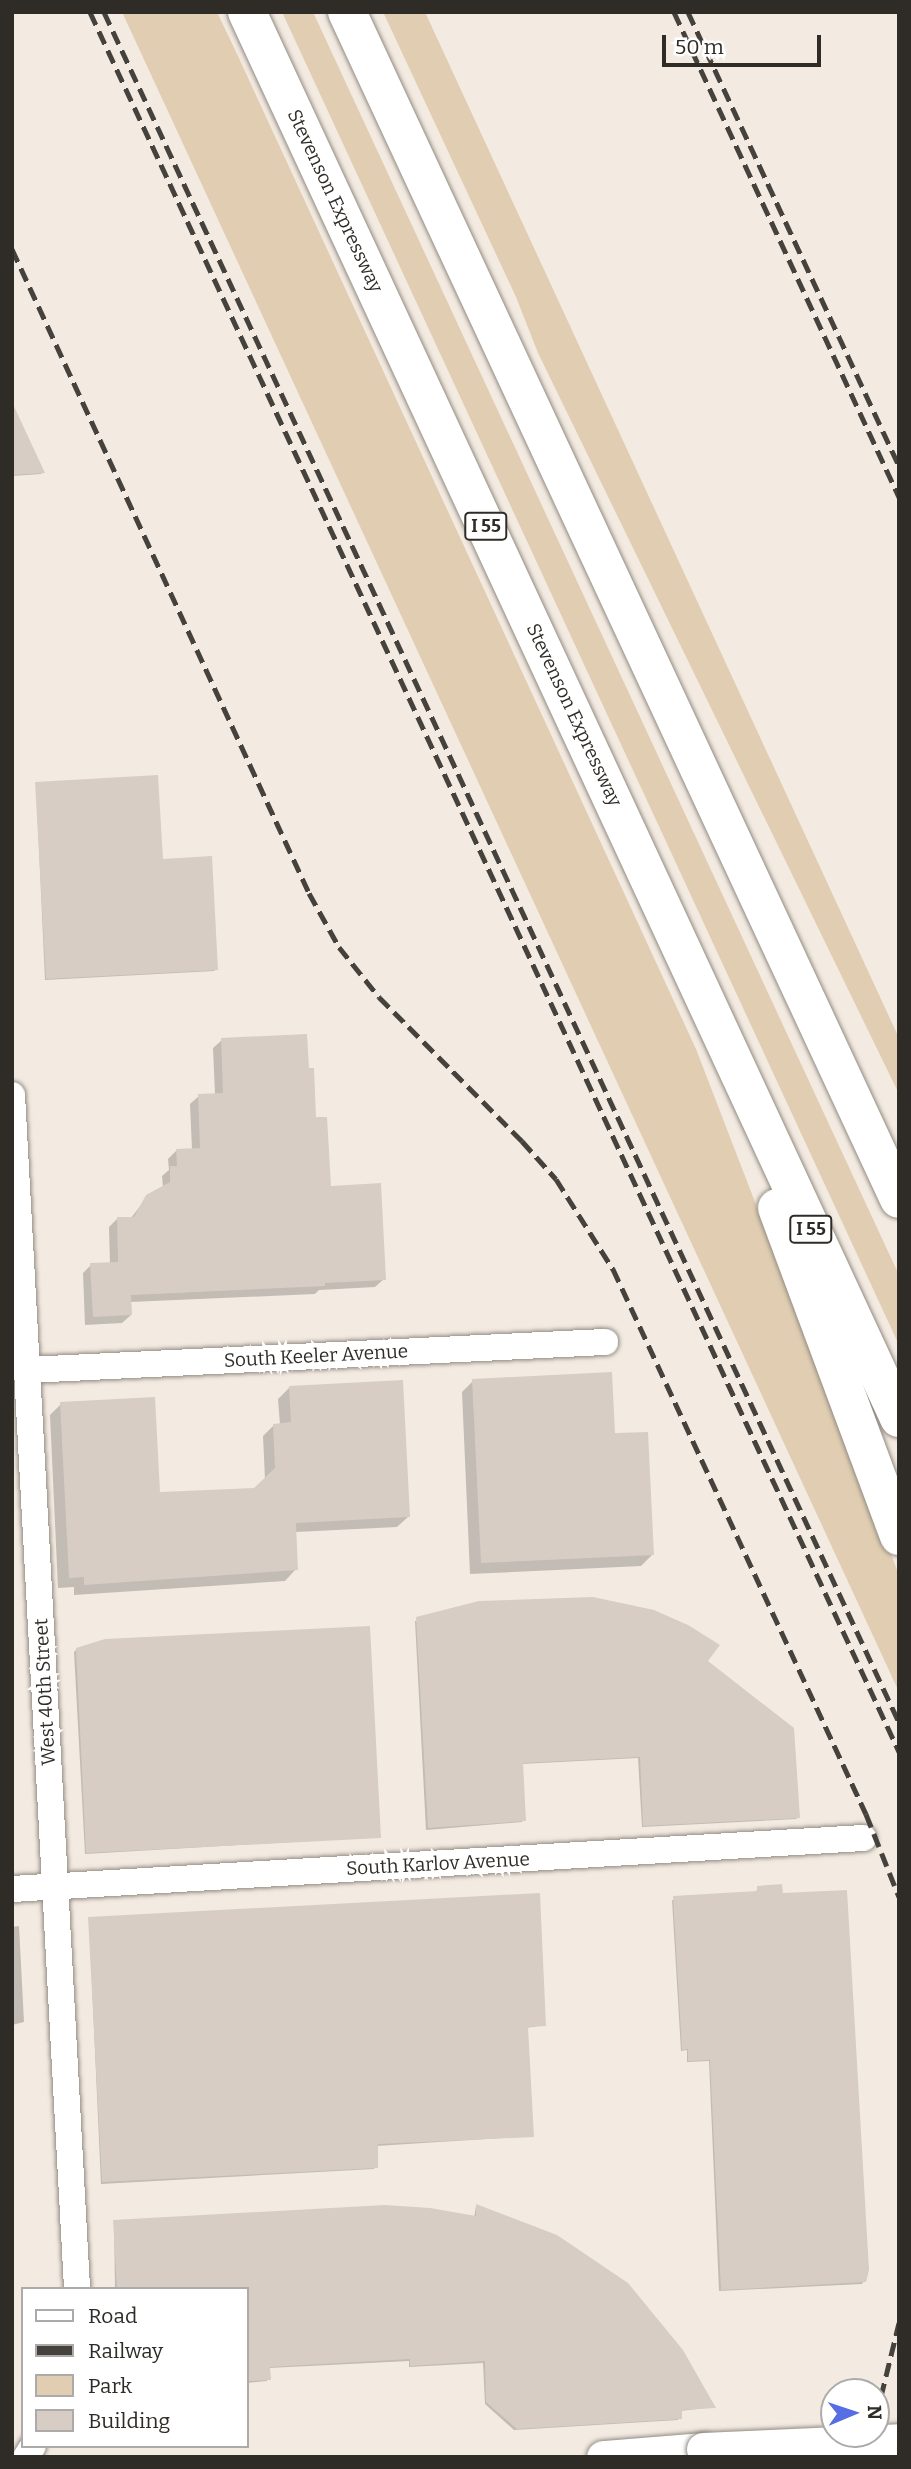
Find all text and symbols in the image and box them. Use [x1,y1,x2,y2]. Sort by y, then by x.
scale bar [666,21,825,65]
text: 50 m [675,34,724,60]
street label: Stevenson Expressway [283,106,387,296]
road number: I 55 [463,512,509,540]
street label: Stevenson Expressway [522,620,626,810]
road number: I 55 [788,1214,834,1244]
street label: South Keeler Avenue [223,1340,409,1372]
street label: West 40th Street [30,1618,60,1766]
street label: South Karlov Avenue [346,1848,530,1880]
legend [21,2287,248,2448]
text: Road [88,2303,137,2329]
text: Railway [88,2338,163,2364]
text: Park [88,2373,132,2399]
north arrow [820,2378,890,2448]
text: N [863,2405,886,2420]
text: Building [88,2408,170,2434]

